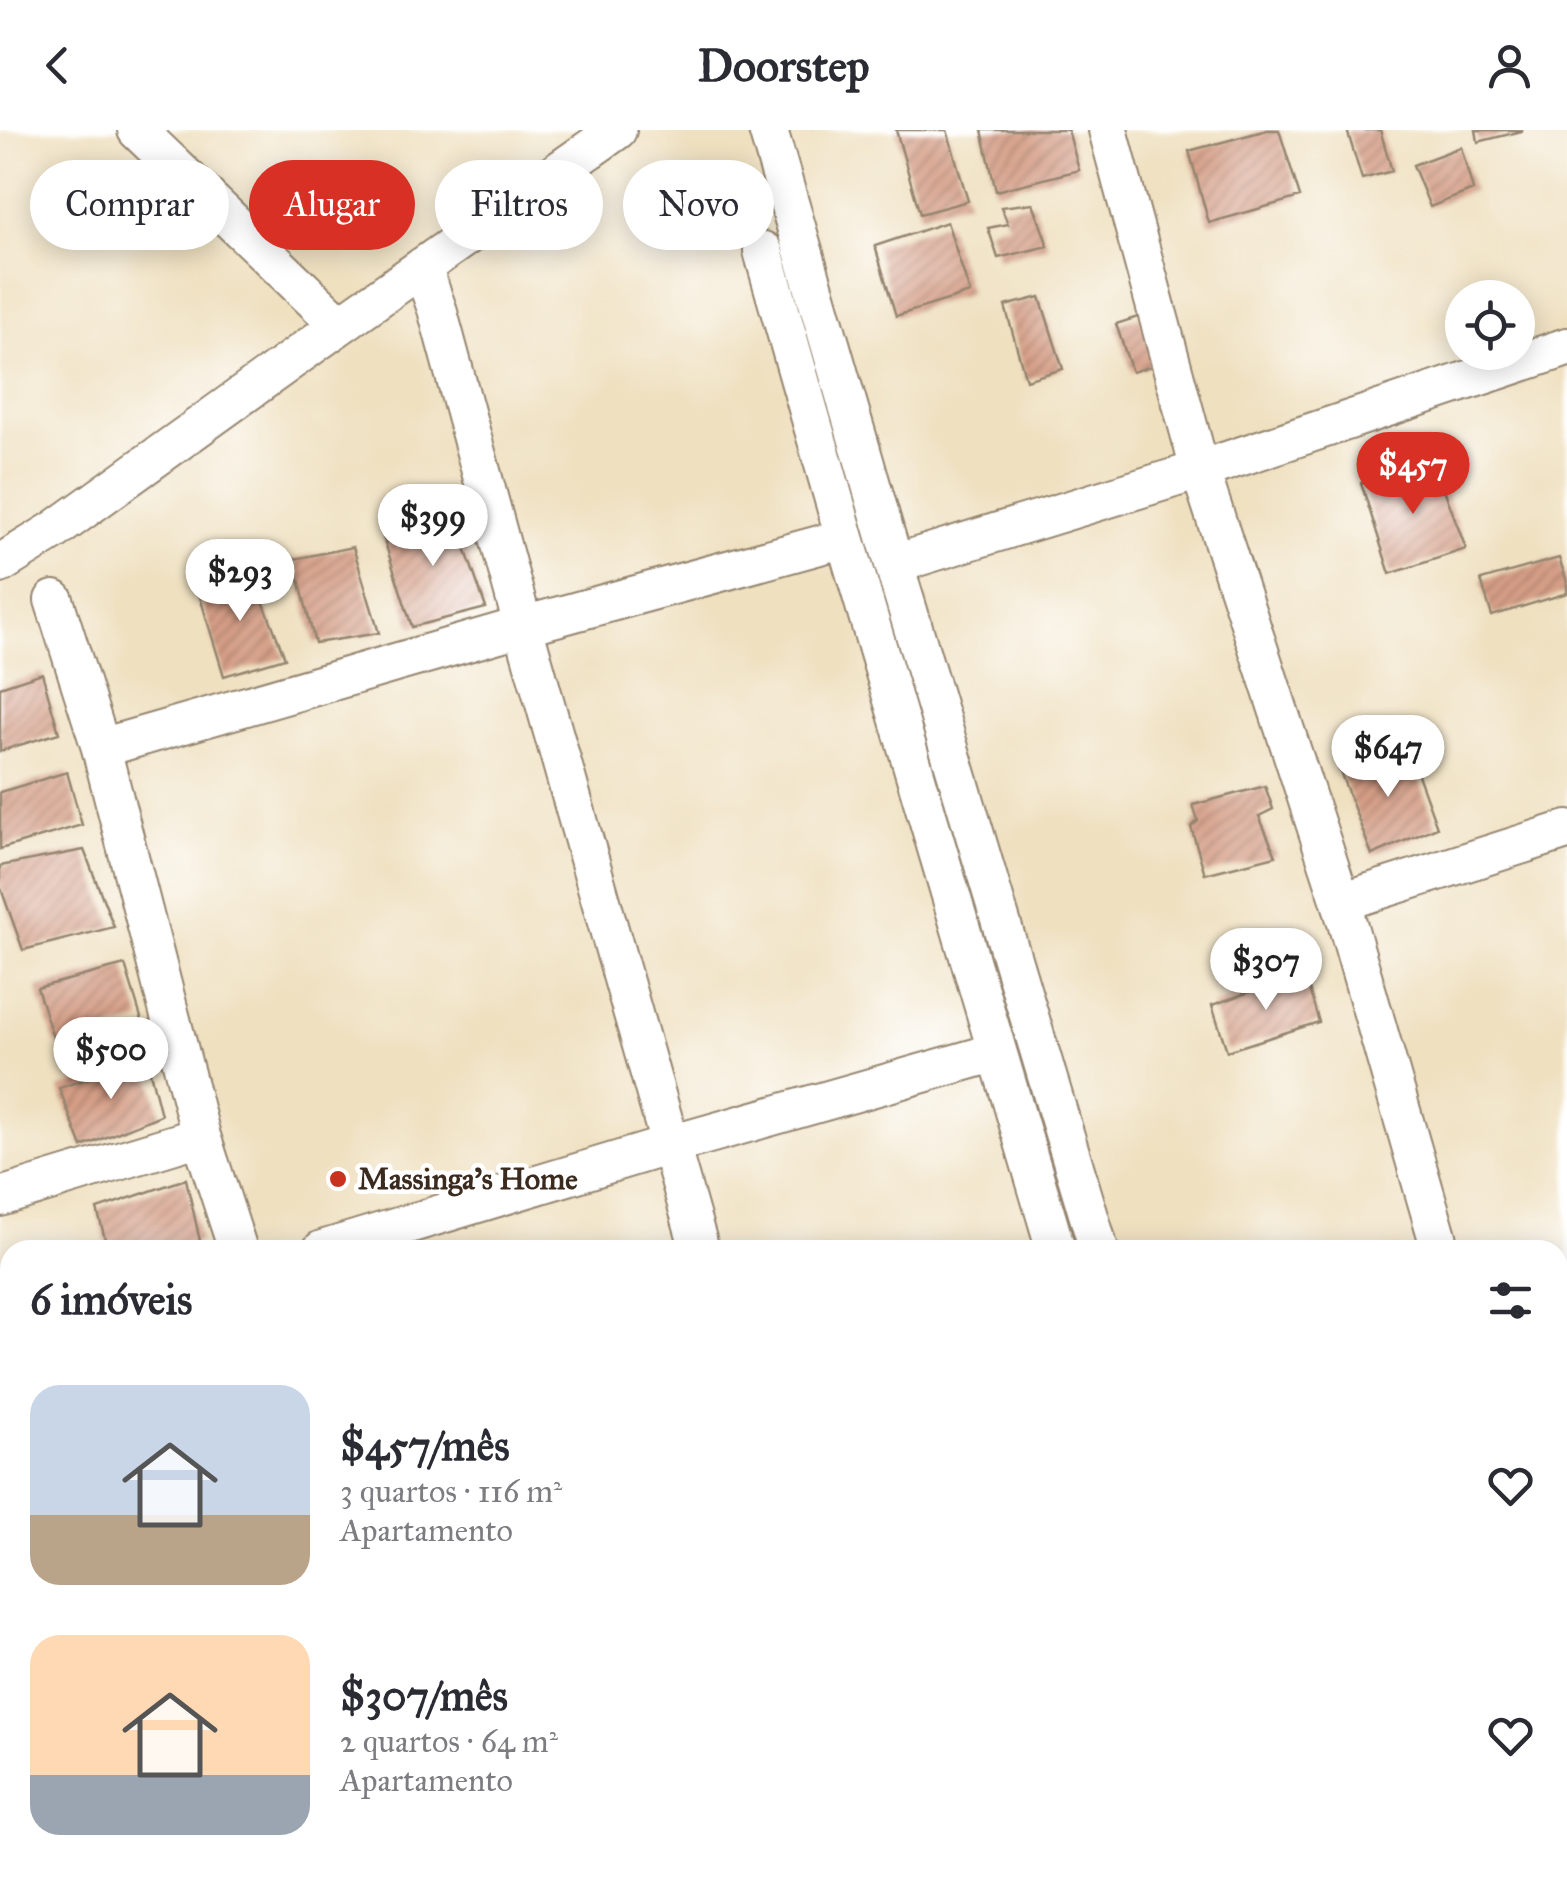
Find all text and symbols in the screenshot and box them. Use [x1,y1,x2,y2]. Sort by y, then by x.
icon: back [30,38,85,93]
text: Doorstep [698,38,869,93]
icon: person [1482,38,1537,93]
chip: Comprar [30,160,229,250]
chip: Alugar [249,160,415,250]
chip: Filtros [435,160,603,250]
chip: Novo [623,160,774,250]
map controls [1445,280,1535,370]
button: locate [1445,280,1535,370]
pin: $457 [1354,432,1472,517]
text: $457 [1379,445,1447,484]
pin: $399 [374,484,492,569]
text: $399 [400,497,466,536]
pin: $293 [181,539,299,624]
text: $293 [208,552,272,591]
pin: $647 [1329,715,1447,800]
text: $647 [1353,728,1423,767]
pin: $307 [1207,928,1325,1013]
text: $307 [1232,941,1300,980]
pin: $500 [52,1017,170,1102]
text: $500 [75,1030,147,1069]
place label: Massinga's Home [358,1161,578,1197]
marker: Massinga's Home [327,1168,349,1190]
icon: filters [1483,1273,1538,1328]
text: 6 imóveis [30,1274,192,1326]
text: $457/mês [340,1420,510,1472]
icon: home [110,1425,230,1545]
icon: heart [1483,1458,1538,1513]
text: 3 quartos · 116 m² [340,1472,562,1511]
text: Apartamento [340,1511,513,1550]
text: $307/mês [340,1670,508,1722]
icon: home [110,1675,230,1795]
icon: heart [1483,1708,1538,1763]
text: 2 quartos · 64 m² [340,1722,558,1761]
text: Apartamento [340,1761,513,1800]

